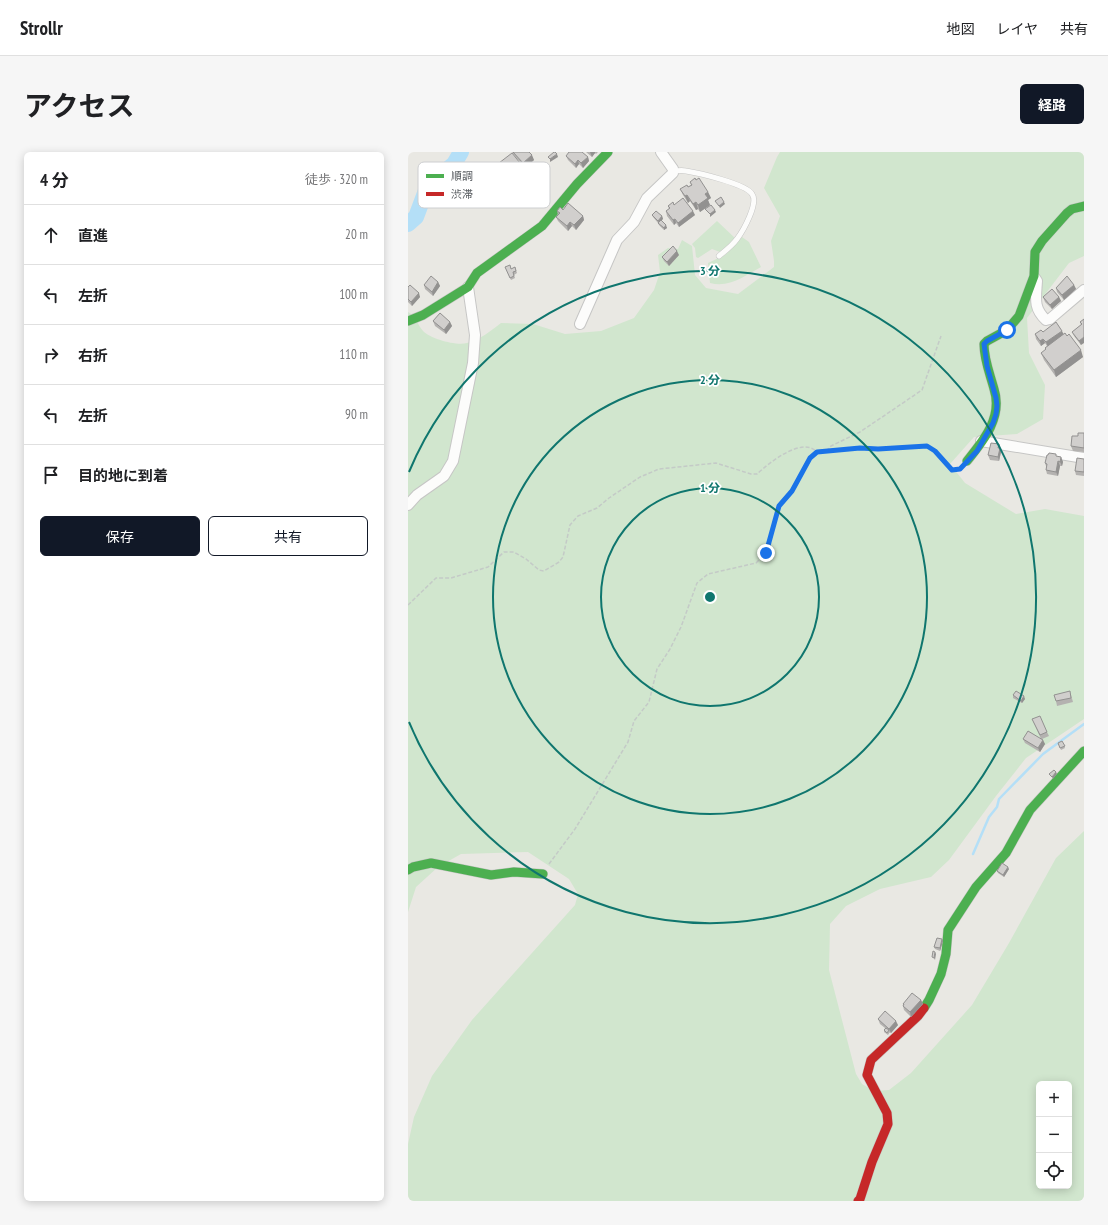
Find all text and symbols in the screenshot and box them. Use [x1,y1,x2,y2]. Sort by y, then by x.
text: Strollr [20,16,63,40]
text: 地図 [946,20,974,38]
text: レイヤ [996,20,1038,38]
text: 共有 [1060,20,1088,38]
button: 経路 [1020,84,1084,124]
text: アクセス [24,87,135,124]
legend [418,162,550,208]
text: 4 分 [40,169,69,191]
text: 順調 [451,169,473,183]
text: 徒歩 · 320 m [305,171,368,188]
text: 渋滞 [451,187,473,201]
icon: ahead [40,224,62,246]
text: 直進 [78,226,108,245]
text: 20 m [345,226,368,243]
text: 3 分 [700,263,720,278]
icon: left [40,284,62,306]
text: 左折 [78,286,108,305]
text: 100 m [339,286,368,303]
route start [998,321,1016,339]
icon: right [40,344,62,366]
text: 右折 [78,346,108,365]
text: 110 m [339,346,368,363]
text: 2 分 [700,372,720,387]
icon: left [40,404,62,426]
text: 左折 [78,406,108,425]
text: 90 m [345,406,368,423]
icon: arrive [40,464,62,486]
text: 目的地に到着 [78,466,168,485]
text: 1 分 [700,480,720,495]
button: 保存 [40,516,200,556]
button: 共有 [208,516,368,556]
route end [757,544,775,562]
centre of rings [703,590,717,604]
map controls [1036,1081,1072,1189]
button: + [1036,1081,1072,1117]
button: − [1036,1117,1072,1153]
button: locate [1036,1153,1072,1189]

